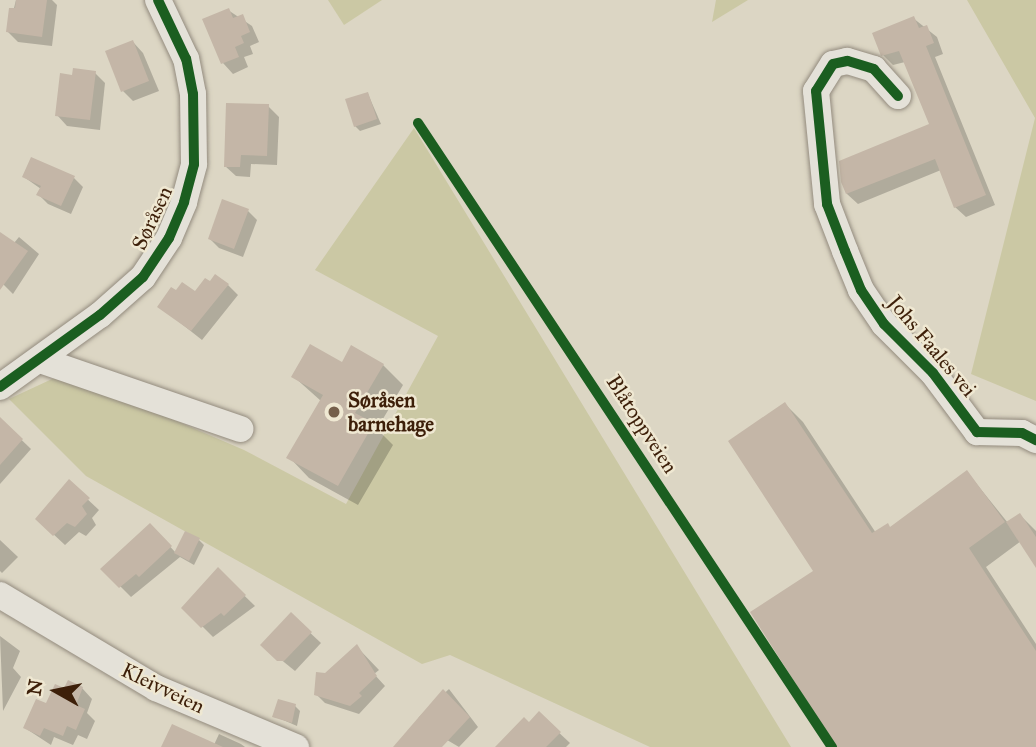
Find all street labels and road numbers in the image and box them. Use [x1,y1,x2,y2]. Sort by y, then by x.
street label: Søråsen [126,182,178,254]
street label: Johs Faales vei [882,290,982,402]
street label: Blåtoppveien [601,370,683,478]
street label: Kleivveien [117,657,209,719]

